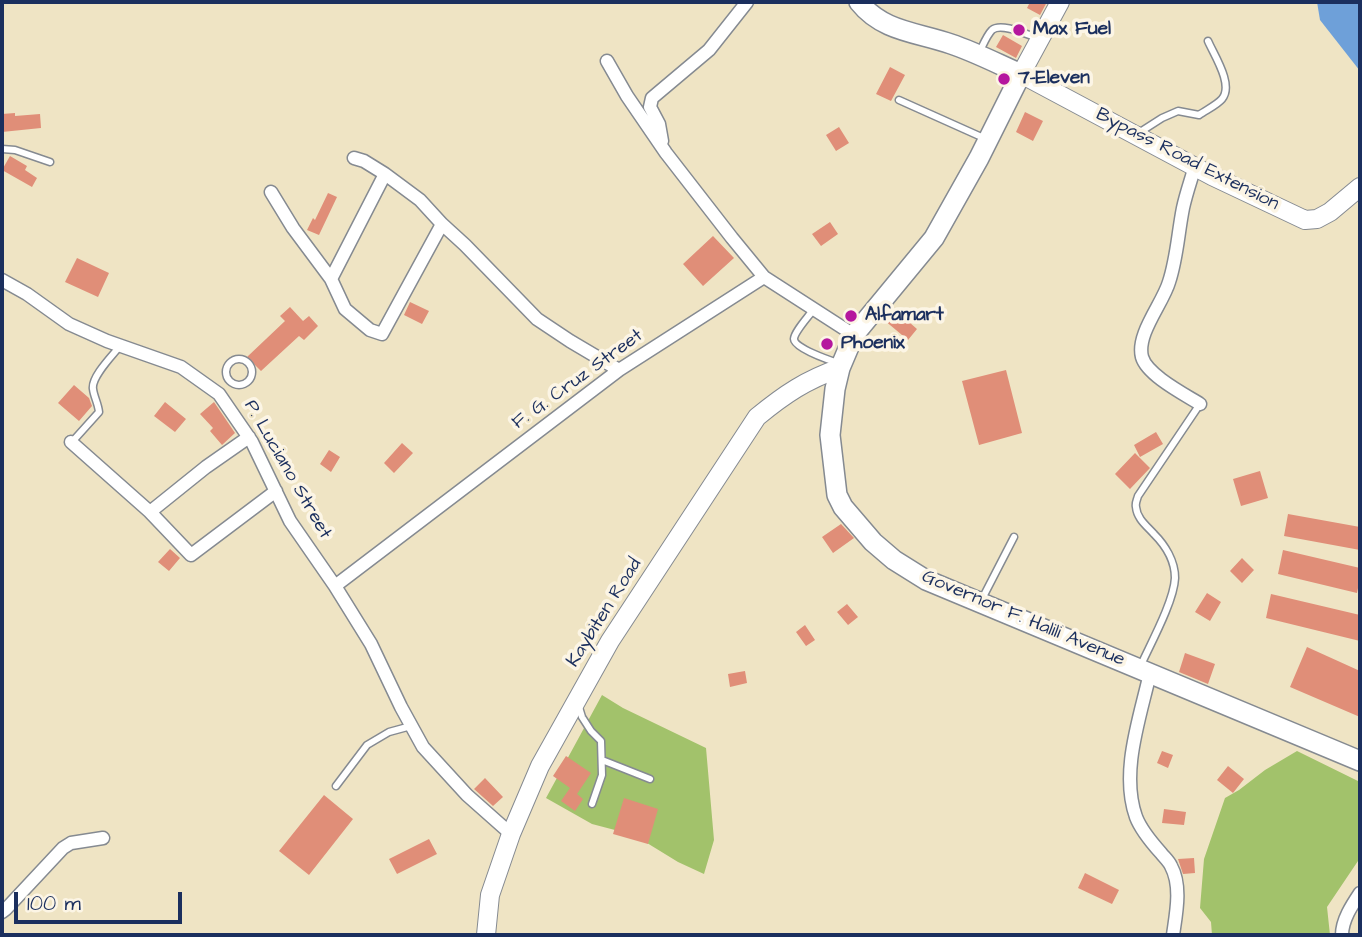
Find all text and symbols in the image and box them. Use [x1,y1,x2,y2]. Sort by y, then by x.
place label: Max Fuel [1033,19,1111,41]
marker: Max Fuel [1011,22,1027,38]
place label: 7-Eleven [1018,68,1090,90]
marker: 7-Eleven [996,71,1012,87]
street label: Bypass Road Extension [1092,104,1282,216]
place label: Alfamart [865,305,944,327]
marker: Alfamart [843,308,859,324]
street label: F. G. Cruz Street [508,325,648,435]
place label: Phoenix [841,333,905,355]
marker: Phoenix [819,336,835,352]
street label: P. Luciano Street [238,397,336,543]
street label: Kaybiten Road [563,554,647,672]
street label: Governor F. Halili Avenue [918,566,1128,672]
scale bar [18,878,186,922]
text: 100 m [27,889,81,918]

